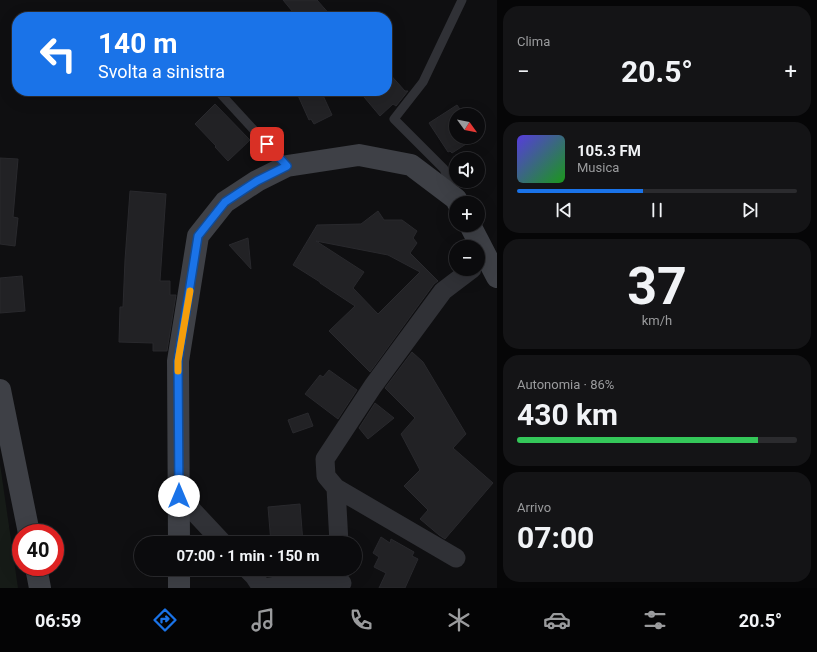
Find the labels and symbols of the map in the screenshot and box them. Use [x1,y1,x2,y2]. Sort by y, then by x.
north arrow [449,108,485,144]
pin [250,127,284,161]
position arrow [158,475,200,517]
speed limit sign: 40 [12,524,64,576]

